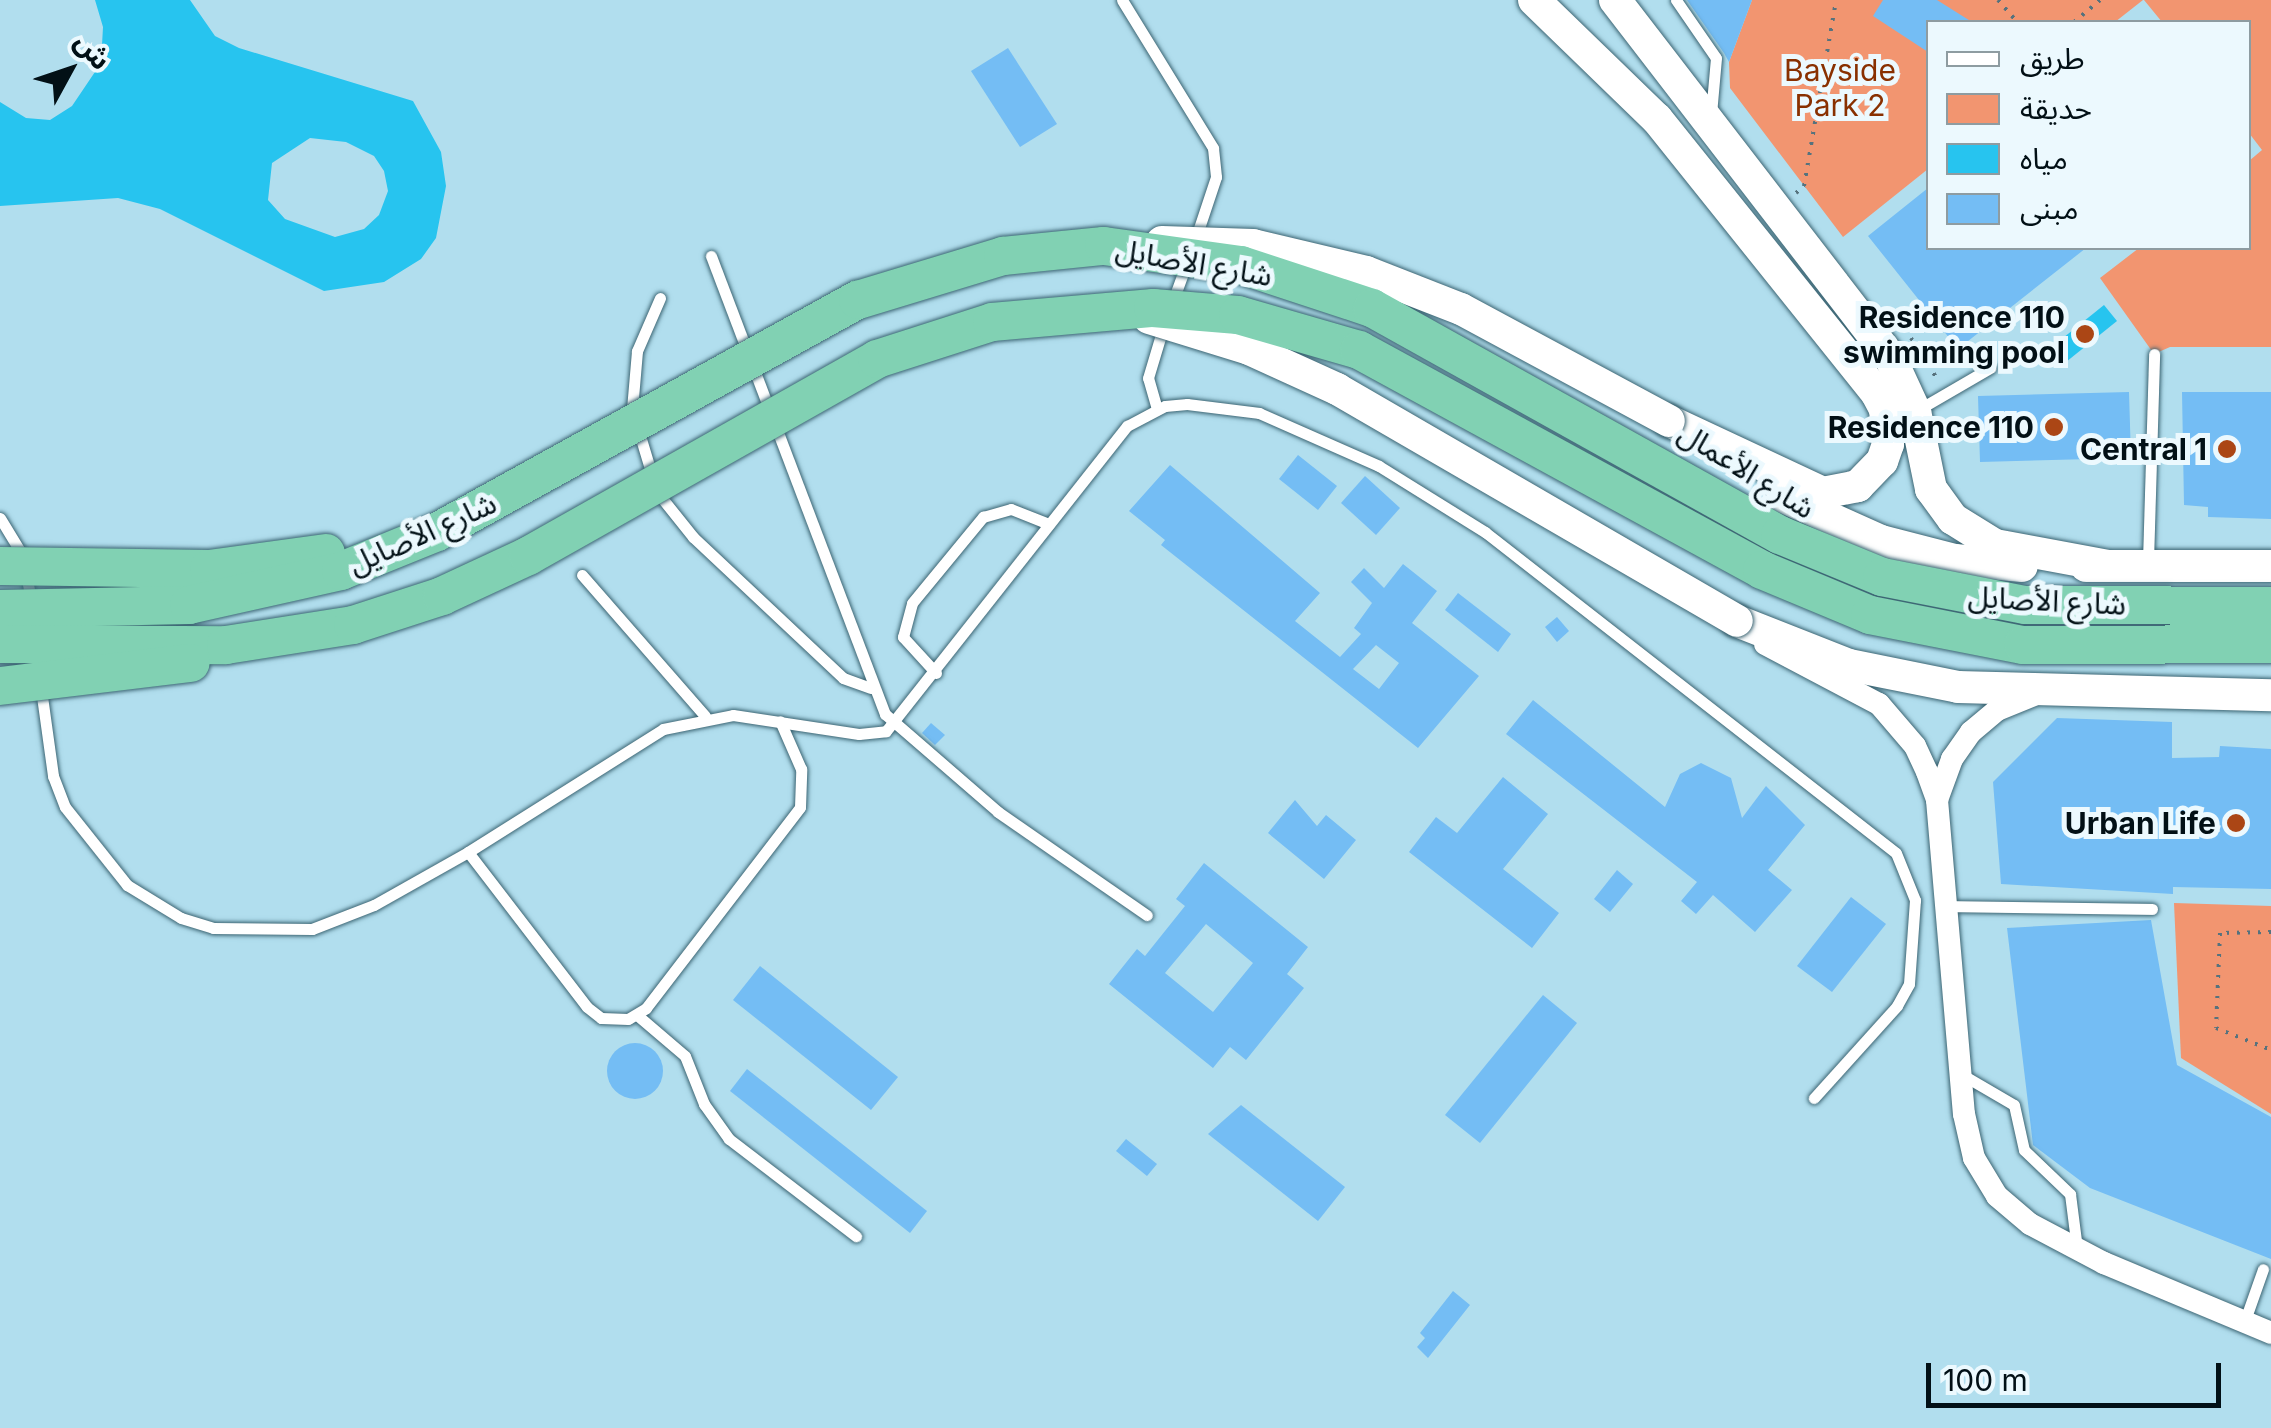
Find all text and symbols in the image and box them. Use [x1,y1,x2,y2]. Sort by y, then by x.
north arrow [20,20,120,120]
legend [1926,20,2251,250]
text: ش [68,25,118,76]
text: طريق [2020,40,2085,76]
park label: Bayside Park 2 [1784,52,1896,122]
text: حديقة [2020,90,2092,126]
text: مياه [2020,140,2068,176]
text: مبنى [2020,190,2078,226]
street label: شارع الأصايل [1113,231,1275,293]
place label: Residence 110 swimming pool [1843,299,2065,370]
marker: Residence 110 swimming pool [2074,323,2096,345]
place label: Residence 110 [1828,409,2034,445]
street label: شارع الأعمال [1672,414,1822,526]
marker: Residence 110 [2043,416,2065,438]
place label: Central 1 [2080,431,2207,467]
marker: Central 1 [2216,438,2238,460]
street label: شارع الأصايل [342,484,502,582]
street label: شارع الأصايل [1967,578,2127,622]
place label: Urban Life [2065,805,2216,841]
marker: Urban Life [2225,812,2247,834]
scale bar [1931,1343,2226,1405]
text: 100 m [1943,1362,2028,1398]

